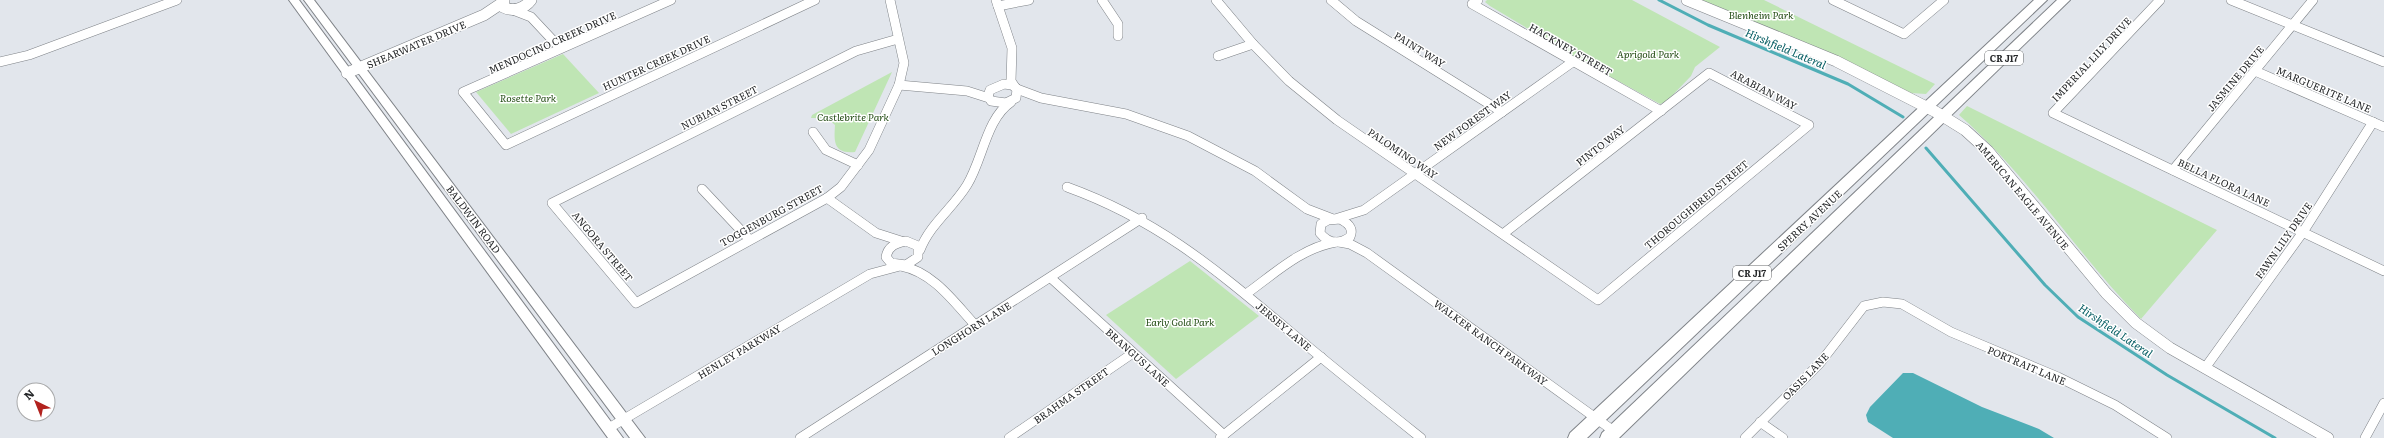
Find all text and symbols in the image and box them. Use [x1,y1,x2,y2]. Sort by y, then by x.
street label: MENDOCINO CREEK DRIVE [486,7,618,77]
park label: Blenheim Park [1728,7,1794,22]
street label: IMPERIAL LILY DRIVE [2048,13,2134,105]
street label: SHEARWATER DRIVE [364,16,468,72]
street label: HACKNEY STREET [1527,19,1615,79]
water label: Hirshfield Lateral [1743,24,1830,73]
street label: PAINT WAY [1392,27,1448,71]
street label: HUNTER CREEK DRIVE [600,30,712,94]
street label: JASMINE DRIVE [2203,42,2267,114]
park label: Aprigold Park [1617,46,1680,61]
road number: CR J17 [1985,51,2023,65]
street label: MARGUERITE LANE [2274,62,2374,116]
street label: ARABIAN WAY [1728,65,1800,113]
street label: NUBIAN STREET [678,81,760,133]
street label: NEW FOREST WAY [1430,87,1514,153]
park label: Rosette Park [500,90,557,105]
park label: Castlebrite Park [817,109,890,124]
street label: PINTO WAY [1572,121,1628,169]
street label: PALOMINO WAY [1365,124,1441,182]
street label: AMERICAN EAGLE AVENUE [1973,137,2073,253]
street label: BELLA FLORA LANE [2175,154,2273,210]
street label: THOROUGHBRED STREET [1641,156,1751,252]
street label: TOGGENBURG STREET [717,180,825,250]
street label: BALDWIN ROAD [443,182,505,257]
street label: SPERRY AVENUE [1773,186,1845,254]
street label: FAWN LILY DRIVE [2251,199,2315,281]
street label: ANGORA STREET [569,208,637,284]
road number: CR J17 [1733,266,1771,280]
street label: WALKER RANCH PARKWAY [1431,295,1551,389]
street label: LONGHORN LANE [928,297,1014,359]
street label: JERSEY LANE [1253,298,1315,354]
water label: Hirshfield Lateral [2076,299,2157,361]
park label: Early Gold Park [1145,314,1215,329]
street label: HENLEY PARKWAY [694,320,784,382]
street label: BRANGUS LANE [1103,324,1173,390]
street label: PORTRAIT LANE [1985,342,2069,388]
street label: OASIS LANE [1778,349,1832,403]
street label: BRAHMA STREET [1030,363,1112,427]
north arrow [16,382,56,422]
text: N [20,385,37,403]

